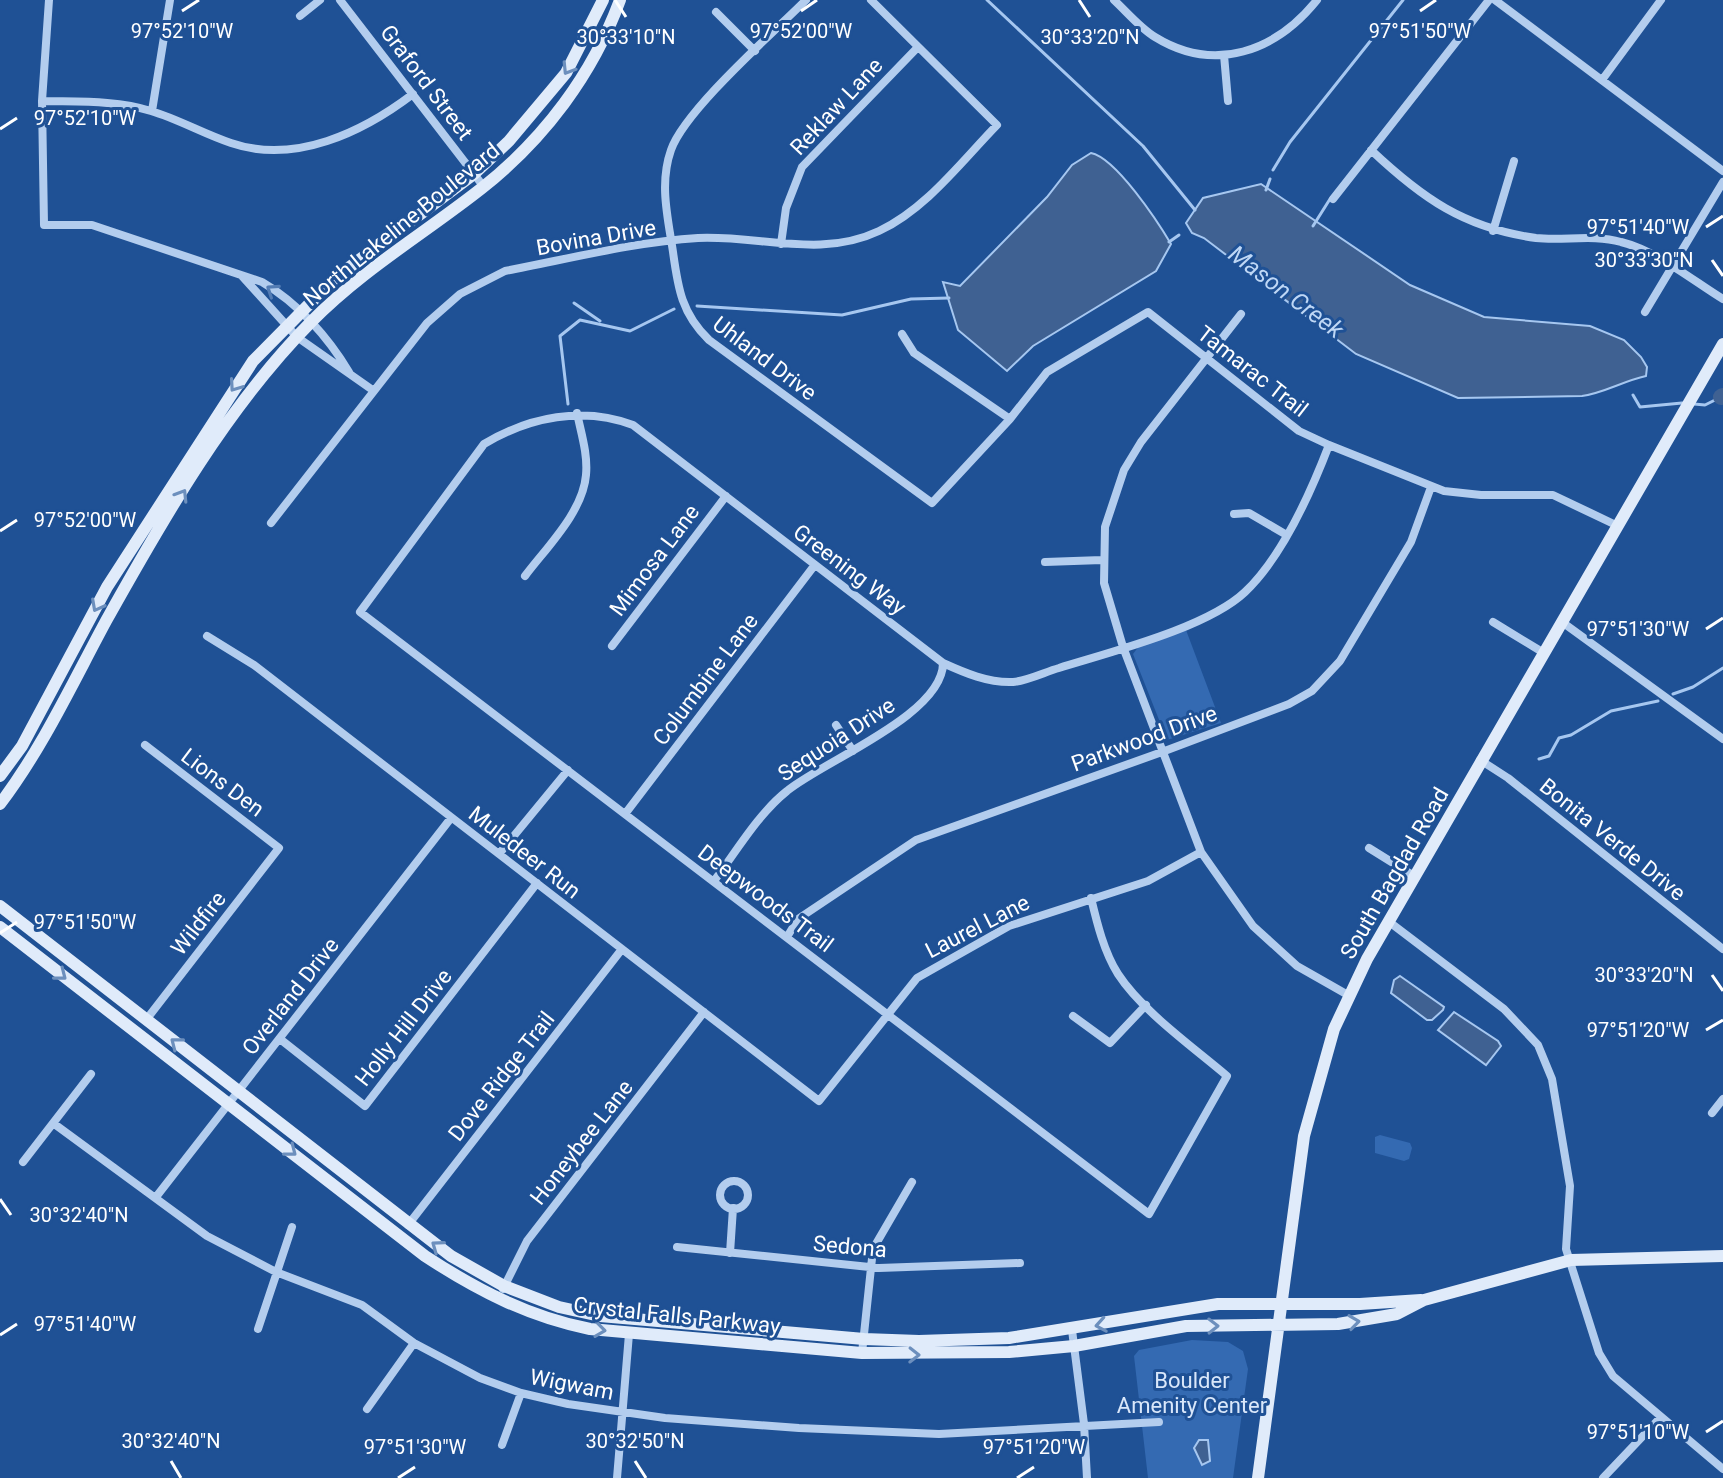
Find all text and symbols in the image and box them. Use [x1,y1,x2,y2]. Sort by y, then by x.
text: 97°52'10"W [131,19,234,43]
text: 97°52'00"W [750,19,853,43]
text: 97°51'50"W [1369,19,1472,43]
street label: Graford Street [375,20,478,145]
text: 30°33'10"N [576,25,676,49]
text: 30°33'20"N [1040,25,1140,49]
street label: Reklaw Lane [785,53,888,160]
one-way arrow [562,60,577,75]
text: 97°52'10"W [34,106,137,130]
street label: North Lakeline Boulevard [298,138,504,311]
street label: Bovina Drive [534,215,658,260]
text: 97°51'40"W [1587,215,1690,239]
water label: Mason Creek [1223,240,1350,345]
text: 30°33'30"N [1594,248,1694,272]
one-way arrow [267,284,281,299]
street label: Uhland Drive [708,311,821,405]
street label: Tamarac Trail [1193,321,1313,422]
one-way arrow [230,378,245,392]
one-way arrow [173,489,188,504]
street label: Mimosa Lane [604,500,704,621]
text: 97°52'00"W [34,508,137,532]
street label: Greening Way [789,519,911,620]
one-way arrow [91,598,106,613]
street label: Columbine Lane [648,609,763,750]
text: 97°51'30"W [1587,617,1690,641]
street label: Sequoia Drive [773,692,899,786]
street label: Parkwood Drive [1068,701,1220,776]
street label: Lions Den [176,743,269,822]
street label: Bonita Verde Drive [1535,773,1690,906]
street label: South Bagdad Road [1335,783,1454,963]
street label: Muledeer Run [464,801,586,904]
street label: Deepwoods Trail [693,840,838,957]
street label: Wildfire [166,887,231,960]
street label: Laurel Lane [921,890,1033,963]
text: 97°51'50"W [34,910,137,934]
street label: Overland Drive [237,933,344,1060]
text: 30°33'20"N [1594,963,1694,987]
street label: Holly Hill Drive [350,964,457,1091]
one-way arrow [53,965,67,979]
street label: Dove Ridge Trail [443,1007,560,1146]
text: 97°51'20"W [1587,1018,1690,1042]
one-way arrow [170,1039,185,1053]
street label: Honeybee Lane [525,1075,638,1210]
one-way arrow [282,1141,296,1156]
text: 30°32'40"N [29,1203,129,1227]
street label: Sedona [812,1231,888,1262]
one-way arrow [432,1241,446,1256]
street label: Crystal Falls Parkway [572,1292,782,1339]
text: 97°51'40"W [34,1312,137,1336]
one-way arrow [1347,1314,1361,1331]
one-way arrow [1094,1316,1108,1333]
one-way arrow [1207,1317,1220,1334]
one-way arrow [593,1321,606,1338]
one-way arrow [908,1346,921,1364]
street label: Wigwam [528,1364,616,1405]
park label: Boulder Amenity Center [1117,1368,1268,1418]
text: 97°51'10"W [1587,1420,1690,1444]
text: 30°32'40"N [121,1429,221,1453]
text: 30°32'50"N [585,1429,685,1453]
text: 97°51'30"W [364,1435,467,1459]
text: 97°51'20"W [983,1435,1086,1459]

